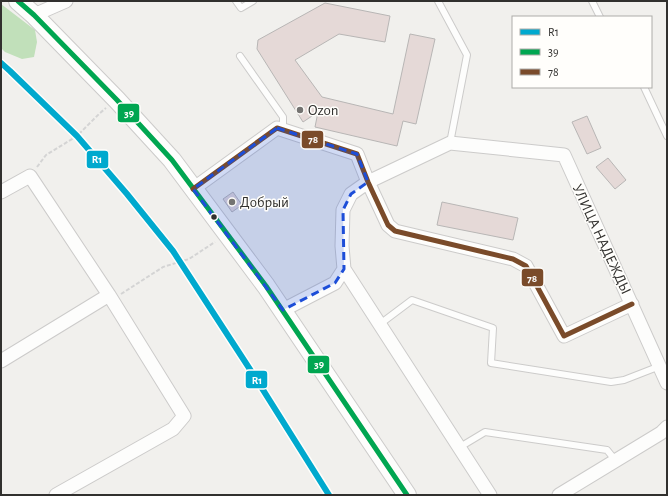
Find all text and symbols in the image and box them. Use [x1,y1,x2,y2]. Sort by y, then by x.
legend [512,16,652,88]
text: R1 [548,26,559,38]
text: 39 [548,46,559,58]
text: 78 [548,66,559,78]
line badge: 39 [117,103,140,123]
place label: Ozon [308,103,338,118]
marker: Ozon [295,105,305,115]
text: 39 [124,108,134,119]
line badge: 78 [301,130,324,149]
text: 78 [308,134,318,145]
line badge: R1 [86,150,109,169]
text: R1 [92,154,102,165]
street label: УЛИЦА НАДЕЖДЫ [569,182,634,297]
place label: Добрый [240,195,289,210]
marker: Добрый [227,197,237,207]
unlabelled marker [209,212,219,222]
line badge: 78 [521,268,544,287]
text: 78 [527,273,537,284]
line badge: 39 [307,355,330,374]
text: 39 [314,359,324,370]
line badge: R1 [245,370,268,389]
text: R1 [252,375,262,386]

